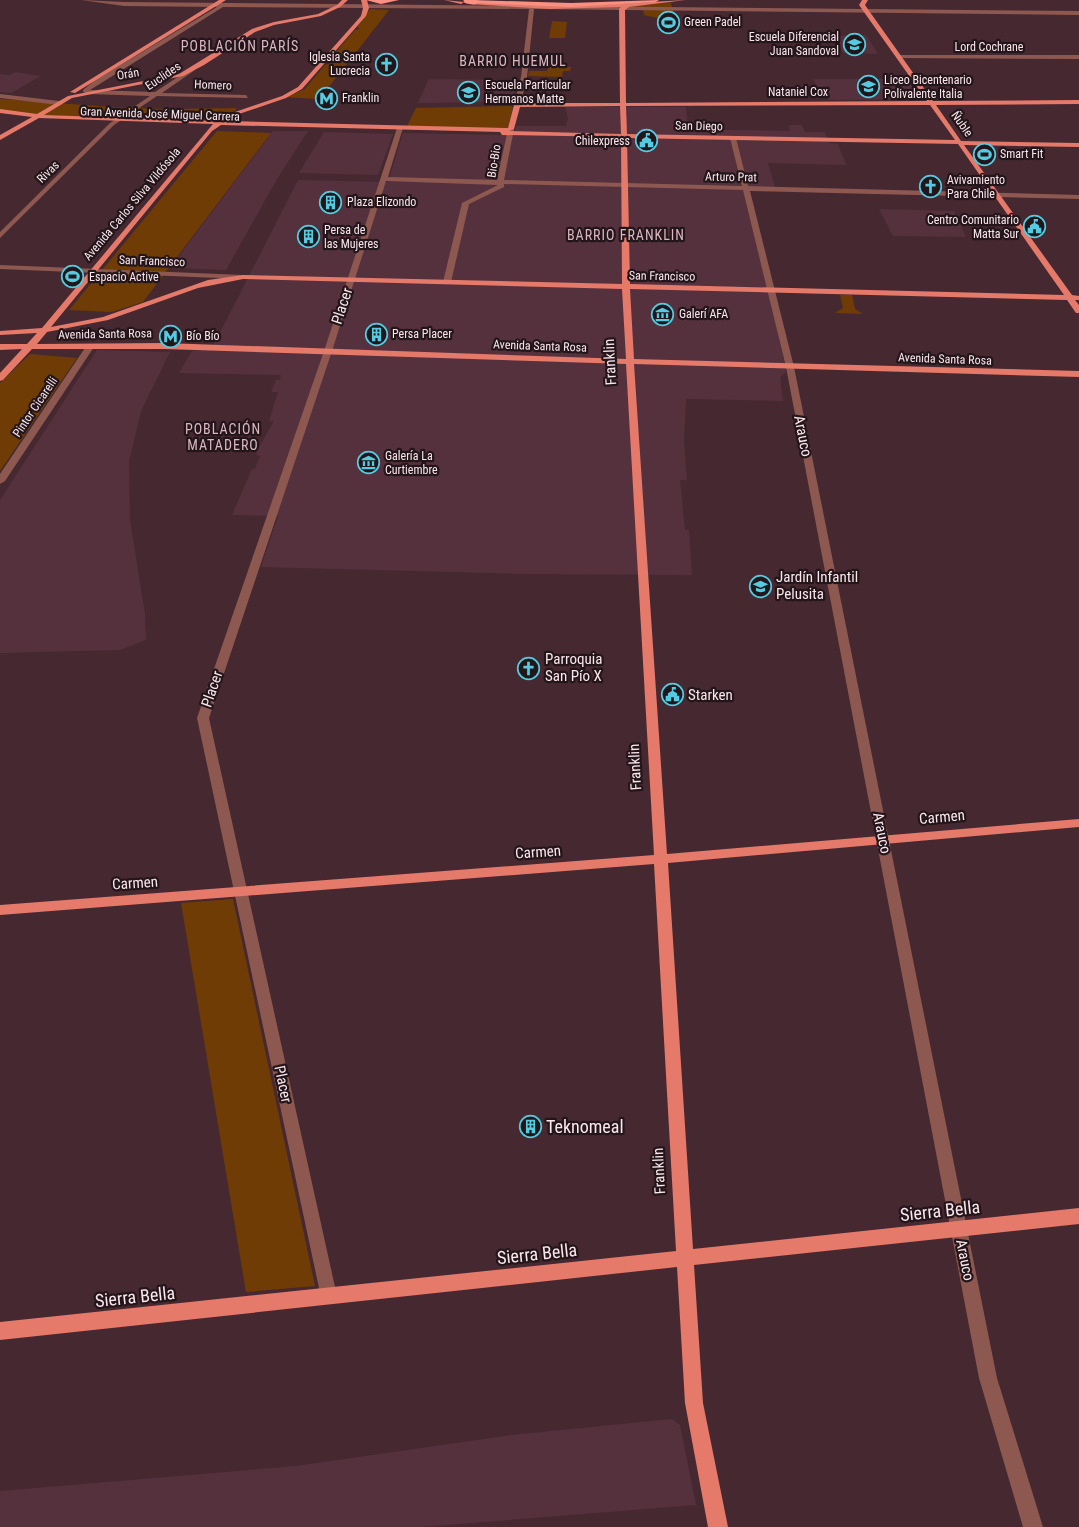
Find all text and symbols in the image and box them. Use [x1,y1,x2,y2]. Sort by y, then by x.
sports icon: Green Padel [656,10,680,34]
place label: Green Padel [684,15,741,29]
place label: Escuela Diferencial Juan Sandoval [749,30,839,58]
school or university icon: Escuela Diferencial Juan Sandoval [843,32,867,56]
district label: POBLACIÓN PARÍS [181,37,299,54]
street label: Lord Cochrane [955,40,1024,54]
place label: Iglesia Santa Lucrecia [309,50,370,78]
church icon: Iglesia Santa Lucrecia [374,52,398,76]
district label: BARRIO HUEMUL [459,53,567,69]
street label: Euclides [143,59,183,93]
street label: Orán [116,65,140,83]
place label: Liceo Bicentenario Polivalente Italia [884,73,972,101]
school or university icon: Liceo Bicentenario Polivalente Italia [856,75,880,99]
street label: Homero [194,77,232,93]
place label: Escuela Particular Hermanos Matte [485,78,571,106]
school or university icon: Escuela Particular Hermanos Matte [457,80,481,104]
street label: Nataniel Cox [768,85,828,99]
metro station icon: Franklin [314,86,338,110]
place label: Franklin [342,91,380,105]
street label: Gran Avenida José Miguel Carrera [80,104,240,124]
street label: Ñuble [948,108,977,140]
street label: San Diego [675,119,723,133]
public building icon: Chilexpress [634,129,658,153]
place label: Chilexpress [575,134,630,148]
sports icon: Smart Fit [972,142,996,166]
street label: Bio-Bio [484,143,504,179]
street label: Avenida Carlos Silva Vildósola [81,145,183,263]
place label: Smart Fit [1000,147,1044,161]
street label: Rivas [34,158,62,186]
street label: Arturo Prat [705,170,758,184]
place label: Avivamiento Para Chile [947,173,1005,201]
church icon: Avivamiento Para Chile [919,175,943,199]
building icon: Plaza Elizondo [319,190,343,214]
place label: Plaza Elizondo [347,195,416,209]
place label: Centro Comunitario Matta Sur [927,213,1019,241]
public building icon: Centro Comunitario Matta Sur [1023,215,1047,239]
place label: Persa de las Mujeres [324,223,379,251]
building icon: Persa de las Mujeres [296,225,320,249]
district label: BARRIO FRANKLIN [567,227,685,243]
street label: San Francisco [119,253,185,269]
sports icon: Espacio Active [61,265,85,289]
street label: San Francisco [629,268,695,284]
place label: Espacio Active [89,270,159,284]
street label: Placer [328,285,356,327]
museum icon: Galerí AFA [651,302,675,326]
place label: Galerí AFA [679,307,728,321]
building icon: Persa Placer [364,322,388,346]
metro station icon: Bío Bío [158,324,182,348]
street label: Avenida Santa Rosa [58,326,152,342]
place label: Persa Placer [392,327,452,341]
place label: Bío Bío [186,329,220,343]
street label: Avenida Santa Rosa [493,337,587,355]
street label: Franklin [600,338,620,386]
street label: Avenida Santa Rosa [898,350,992,368]
street label: Pintor Cicarelli [10,374,60,440]
street label: Arauco [790,414,816,458]
district label: POBLACIÓN MATADERO [185,420,261,453]
place label: Galería La Curtiembre [385,449,438,477]
museum icon: Galería La Curtiembre [357,451,381,475]
place label: Jardín Infantil Pelusita [776,568,858,603]
school or university icon: Jardín Infantil Pelusita [748,574,772,598]
place label: Parroquia San Pío X [545,650,602,685]
church icon: Parroquia San Pío X [517,656,541,680]
street label: Placer [197,668,227,710]
public building icon: Starken [660,683,684,707]
place label: Starken [688,686,733,704]
street label: Franklin [625,743,645,791]
street label: Carmen [918,806,966,828]
street label: Arauco [869,811,895,855]
street label: Carmen [514,841,562,863]
street label: Carmen [111,872,159,894]
street label: Placer [270,1064,296,1105]
building icon: Teknomeal [518,1115,542,1139]
place label: Teknomeal [546,1116,624,1137]
street label: Franklin [649,1147,669,1195]
street label: Sierra Bella [899,1196,981,1225]
street label: Arauco [952,1238,978,1282]
street label: Sierra Bella [496,1239,578,1268]
street label: Sierra Bella [94,1282,176,1311]

